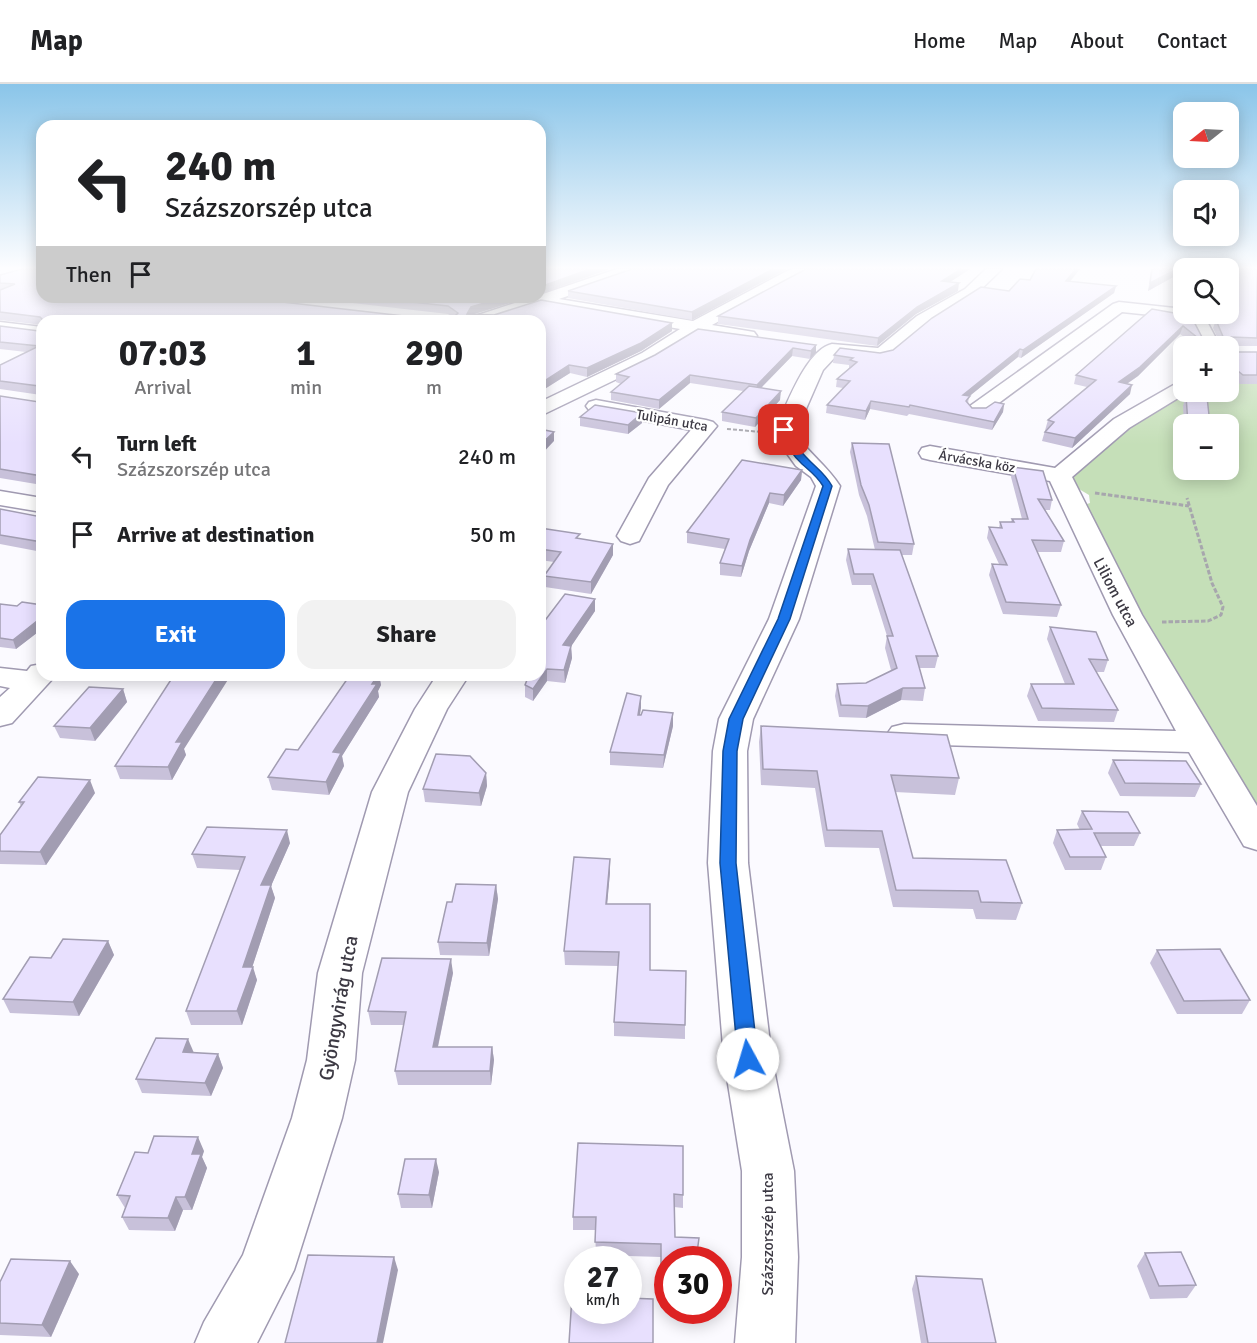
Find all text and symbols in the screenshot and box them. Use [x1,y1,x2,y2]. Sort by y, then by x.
text: Map [30,24,83,58]
text: Home [913,28,966,54]
text: Map [999,28,1037,54]
text: About [1070,28,1124,54]
text: Contact [1157,28,1227,54]
north arrow [1173,102,1239,168]
map controls [1173,102,1239,480]
text: 240 m [165,141,276,192]
icon: left [66,144,144,222]
button: sound [1173,180,1239,246]
text: Százszorszép utca [165,192,373,225]
icon: arrive [124,258,157,291]
button: search [1173,258,1239,324]
text: Then [66,261,112,288]
text: 07:03 [119,331,207,376]
text: 1 [296,331,316,376]
text: 290 [405,331,463,376]
button: + [1173,336,1239,402]
text: Arrival [134,375,192,400]
text: min [290,375,322,400]
text: m [426,375,442,400]
pin [758,404,809,455]
street label: Tulipán utca [635,406,709,435]
icon: arrive [767,413,800,446]
button: − [1173,414,1239,480]
text: Turn left [117,430,197,457]
icon: left [66,440,99,473]
text: 240 m [458,443,516,470]
street label: Árvácska köz [937,446,1017,477]
text: Százszorszép utca [117,457,271,482]
icon: arrive [66,518,99,551]
text: Arrive at destination [117,521,314,548]
text: 50 m [470,521,516,548]
street label: Liliom utca [1088,554,1142,631]
button: Exit [66,600,285,669]
button: Share [297,600,516,669]
street label: Gyöngyvirág utca [313,934,364,1083]
position arrow [716,1027,780,1091]
street label: Százszorszép utca [758,1172,778,1296]
speed limit sign: 30 [654,1246,732,1324]
text: 27 [587,1259,619,1296]
text: km/h [586,1291,620,1309]

